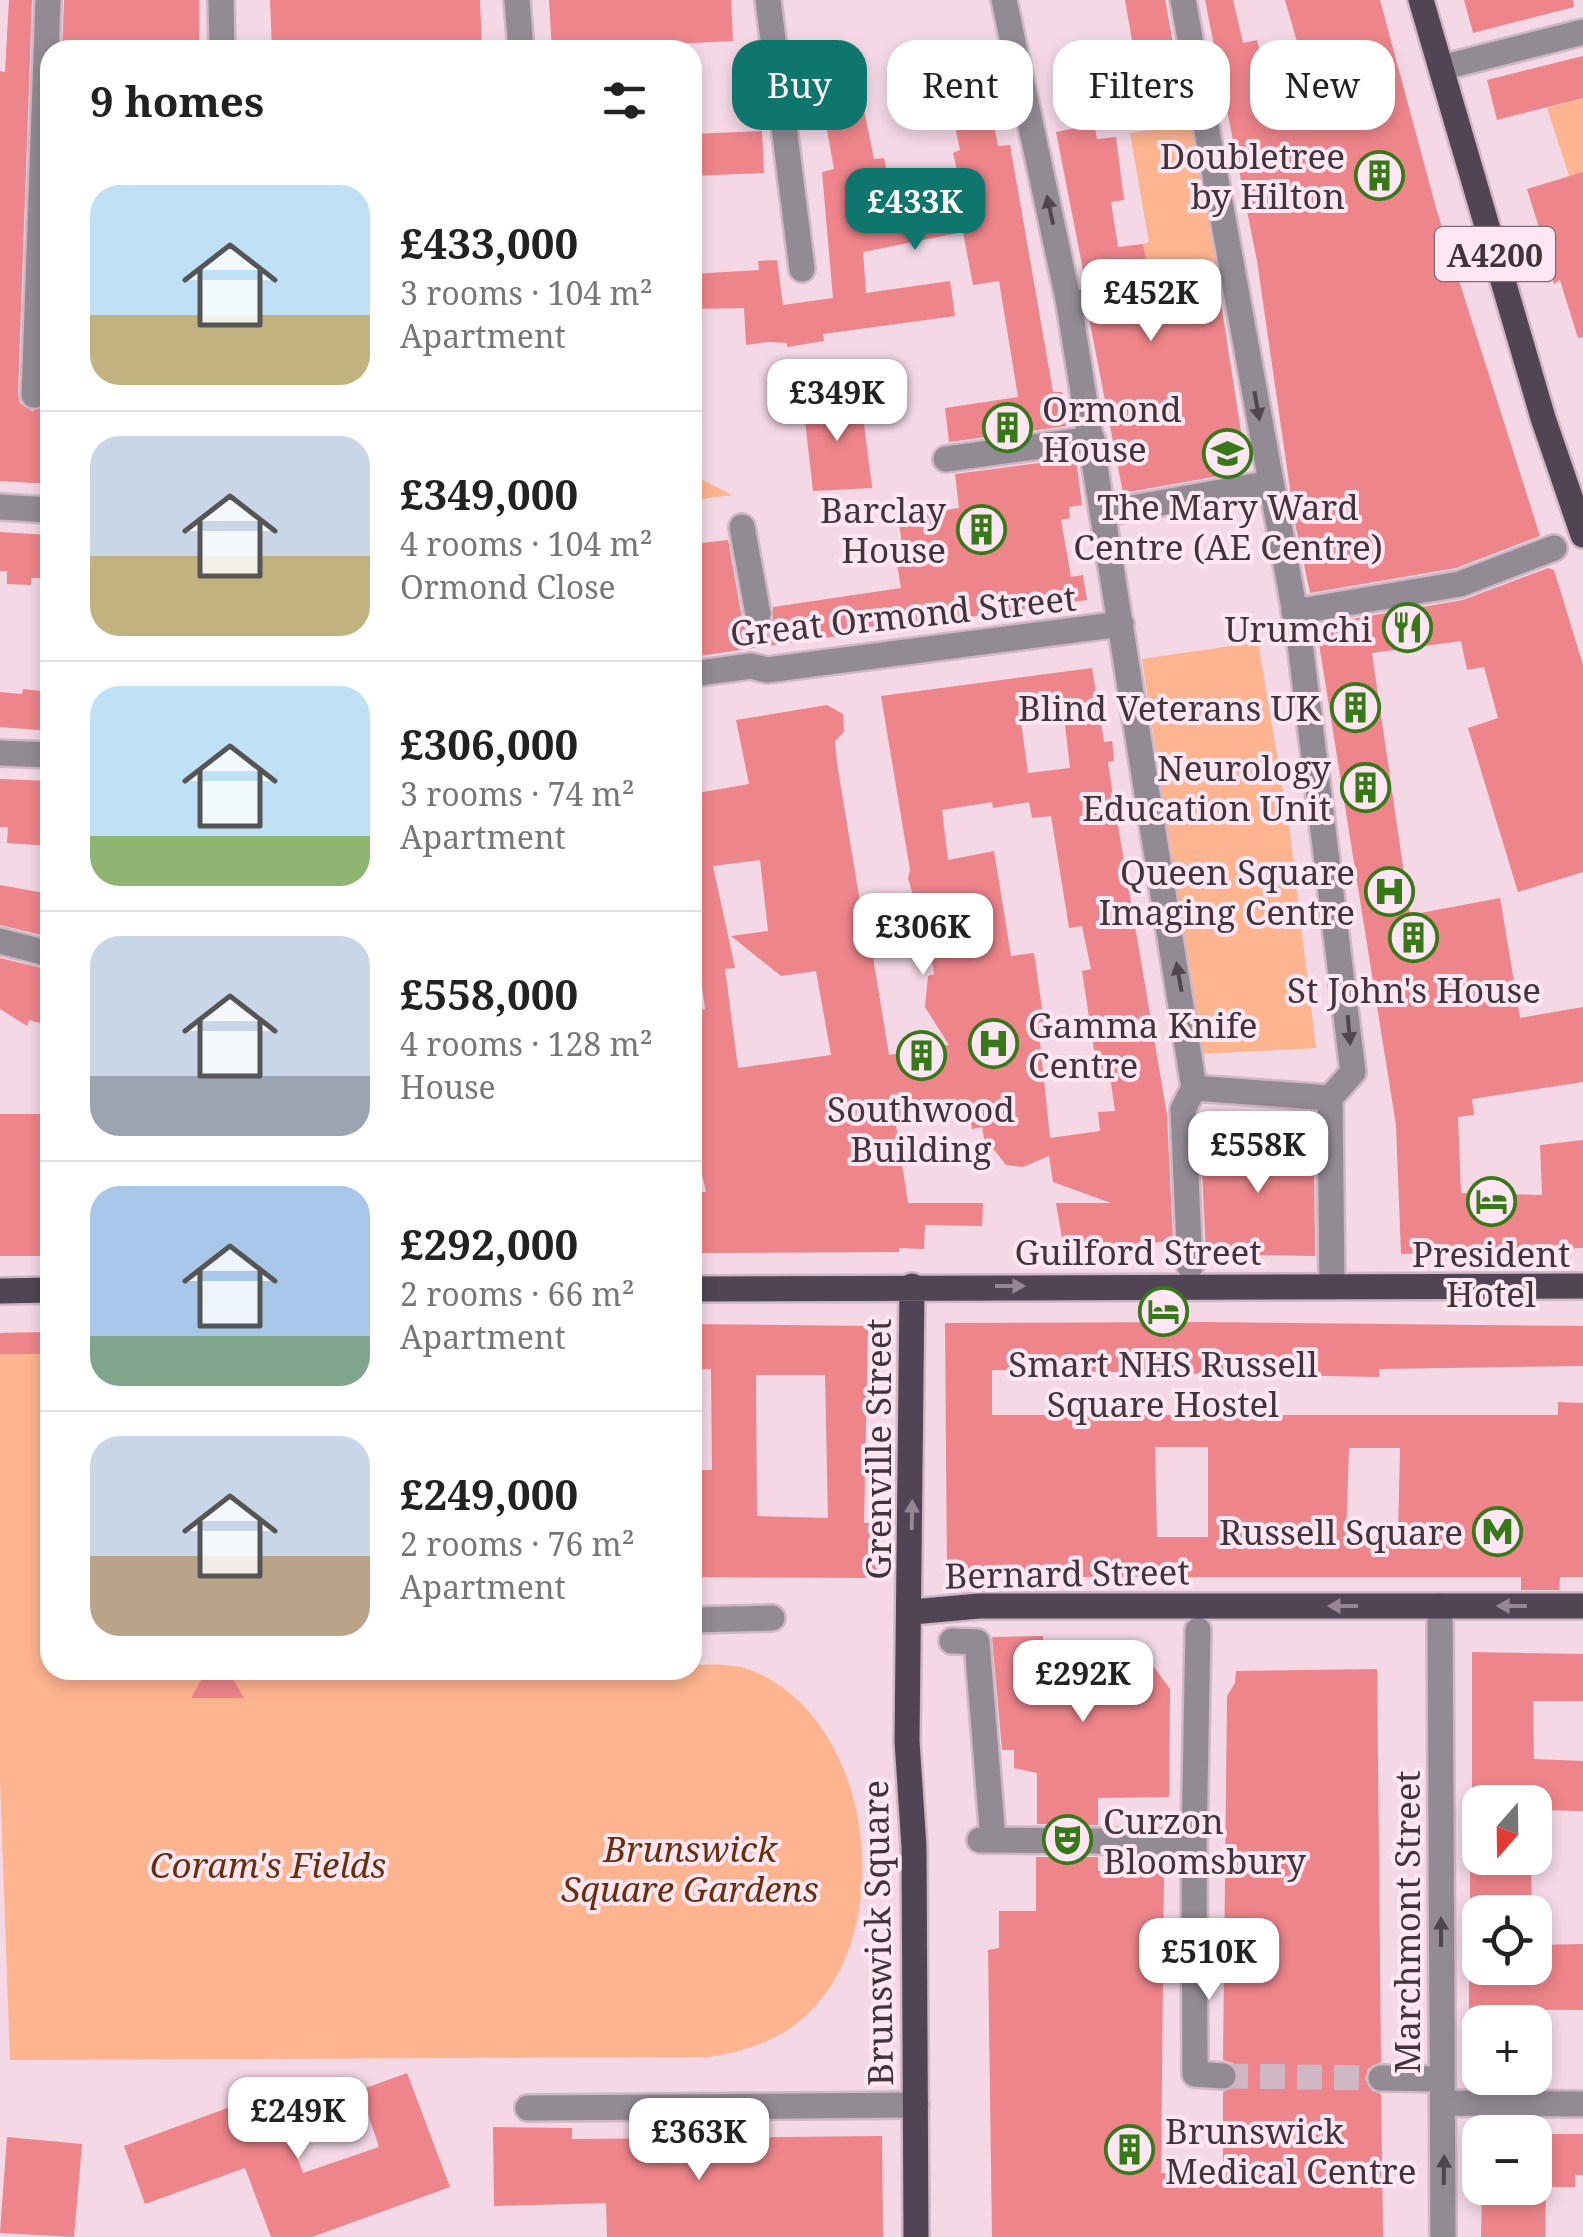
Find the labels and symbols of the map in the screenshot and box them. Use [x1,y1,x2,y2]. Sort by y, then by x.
place label: Doubletree by Hilton [1160,132,1345,219]
building icon: Doubletree by Hilton [1354,149,1406,201]
pin: £433K [845,168,985,253]
one-way arrow [1042,194,1058,225]
road number: A4200 [1435,227,1555,281]
pin: £452K [1081,259,1221,344]
pin: £349K [767,359,907,444]
place label: Ormond House [1042,385,1182,472]
one-way arrow [1250,391,1265,422]
building icon: Ormond House [981,402,1033,454]
school or university icon: The Mary Ward Centre (AE Centre) [1202,428,1254,480]
place label: The Mary Ward Centre (AE Centre) [1073,483,1383,570]
place label: Barclay House [820,486,946,573]
building icon: Barclay House [955,503,1007,555]
street label: Great Ormond Street [728,573,1078,657]
restaurant icon: Urumchi [1381,602,1433,654]
place label: Urumchi [1224,605,1372,652]
building icon: Blind Veterans UK [1329,681,1381,733]
place label: Blind Veterans UK [1018,684,1320,731]
place label: Neurology Education Unit [1082,744,1331,831]
building icon: Neurology Education Unit [1340,761,1392,813]
place label: Queen Square Imaging Centre [1099,848,1355,935]
hospital icon: Queen Square Imaging Centre [1364,865,1416,917]
pin: £306K [853,893,993,978]
building icon: St John's House [1388,911,1440,963]
one-way arrow [1171,961,1186,993]
place label: St John's House [1287,966,1541,1013]
place label: Gamma Knife Centre [1028,1001,1258,1088]
one-way arrow [1342,1014,1358,1046]
hospital icon: Gamma Knife Centre [967,1018,1019,1070]
building icon: Southwood Building [895,1030,947,1082]
place label: Southwood Building [827,1085,1015,1172]
pin: £558K [1188,1111,1328,1196]
hotel icon: President Hotel [1465,1175,1517,1227]
street label: Guilford Street [1014,1228,1262,1275]
place label: President Hotel [1412,1230,1570,1317]
one-way arrow [994,1278,1026,1294]
hotel icon: Smart NHS Russell Square Hostel [1137,1285,1189,1337]
street label: Grenville Street [854,1318,901,1580]
place label: Smart NHS Russell Square Hostel [1008,1340,1318,1427]
one-way arrow [904,1498,920,1530]
metro station icon: Russell Square [1472,1505,1524,1557]
place label: Russell Square [1219,1508,1463,1555]
street label: Bernard Street [944,1547,1190,1599]
one-way arrow [1326,1598,1358,1614]
one-way arrow [1495,1598,1527,1614]
pin: £292K [1013,1640,1153,1725]
street label: Marchmont Street [1383,1770,1430,2074]
street label: Brunswick Square [851,1780,903,2086]
north arrow [1462,1785,1552,1875]
place label: Curzon Bloomsbury [1103,1797,1306,1884]
theatre icon: Curzon Bloomsbury [1042,1814,1094,1866]
park label: Brunswick Square Gardens [561,1825,819,1912]
park label: Coram's Fields [150,1841,386,1888]
one-way arrow [1433,1916,1449,1948]
pin: £510K [1139,1918,1279,2003]
pin: £249K [228,2077,368,2162]
pin: £363K [629,2098,769,2183]
place label: Brunswick Medical Centre [1165,2107,1416,2194]
building icon: Brunswick Medical Centre [1104,2124,1156,2176]
one-way arrow [1436,2153,1452,2185]

